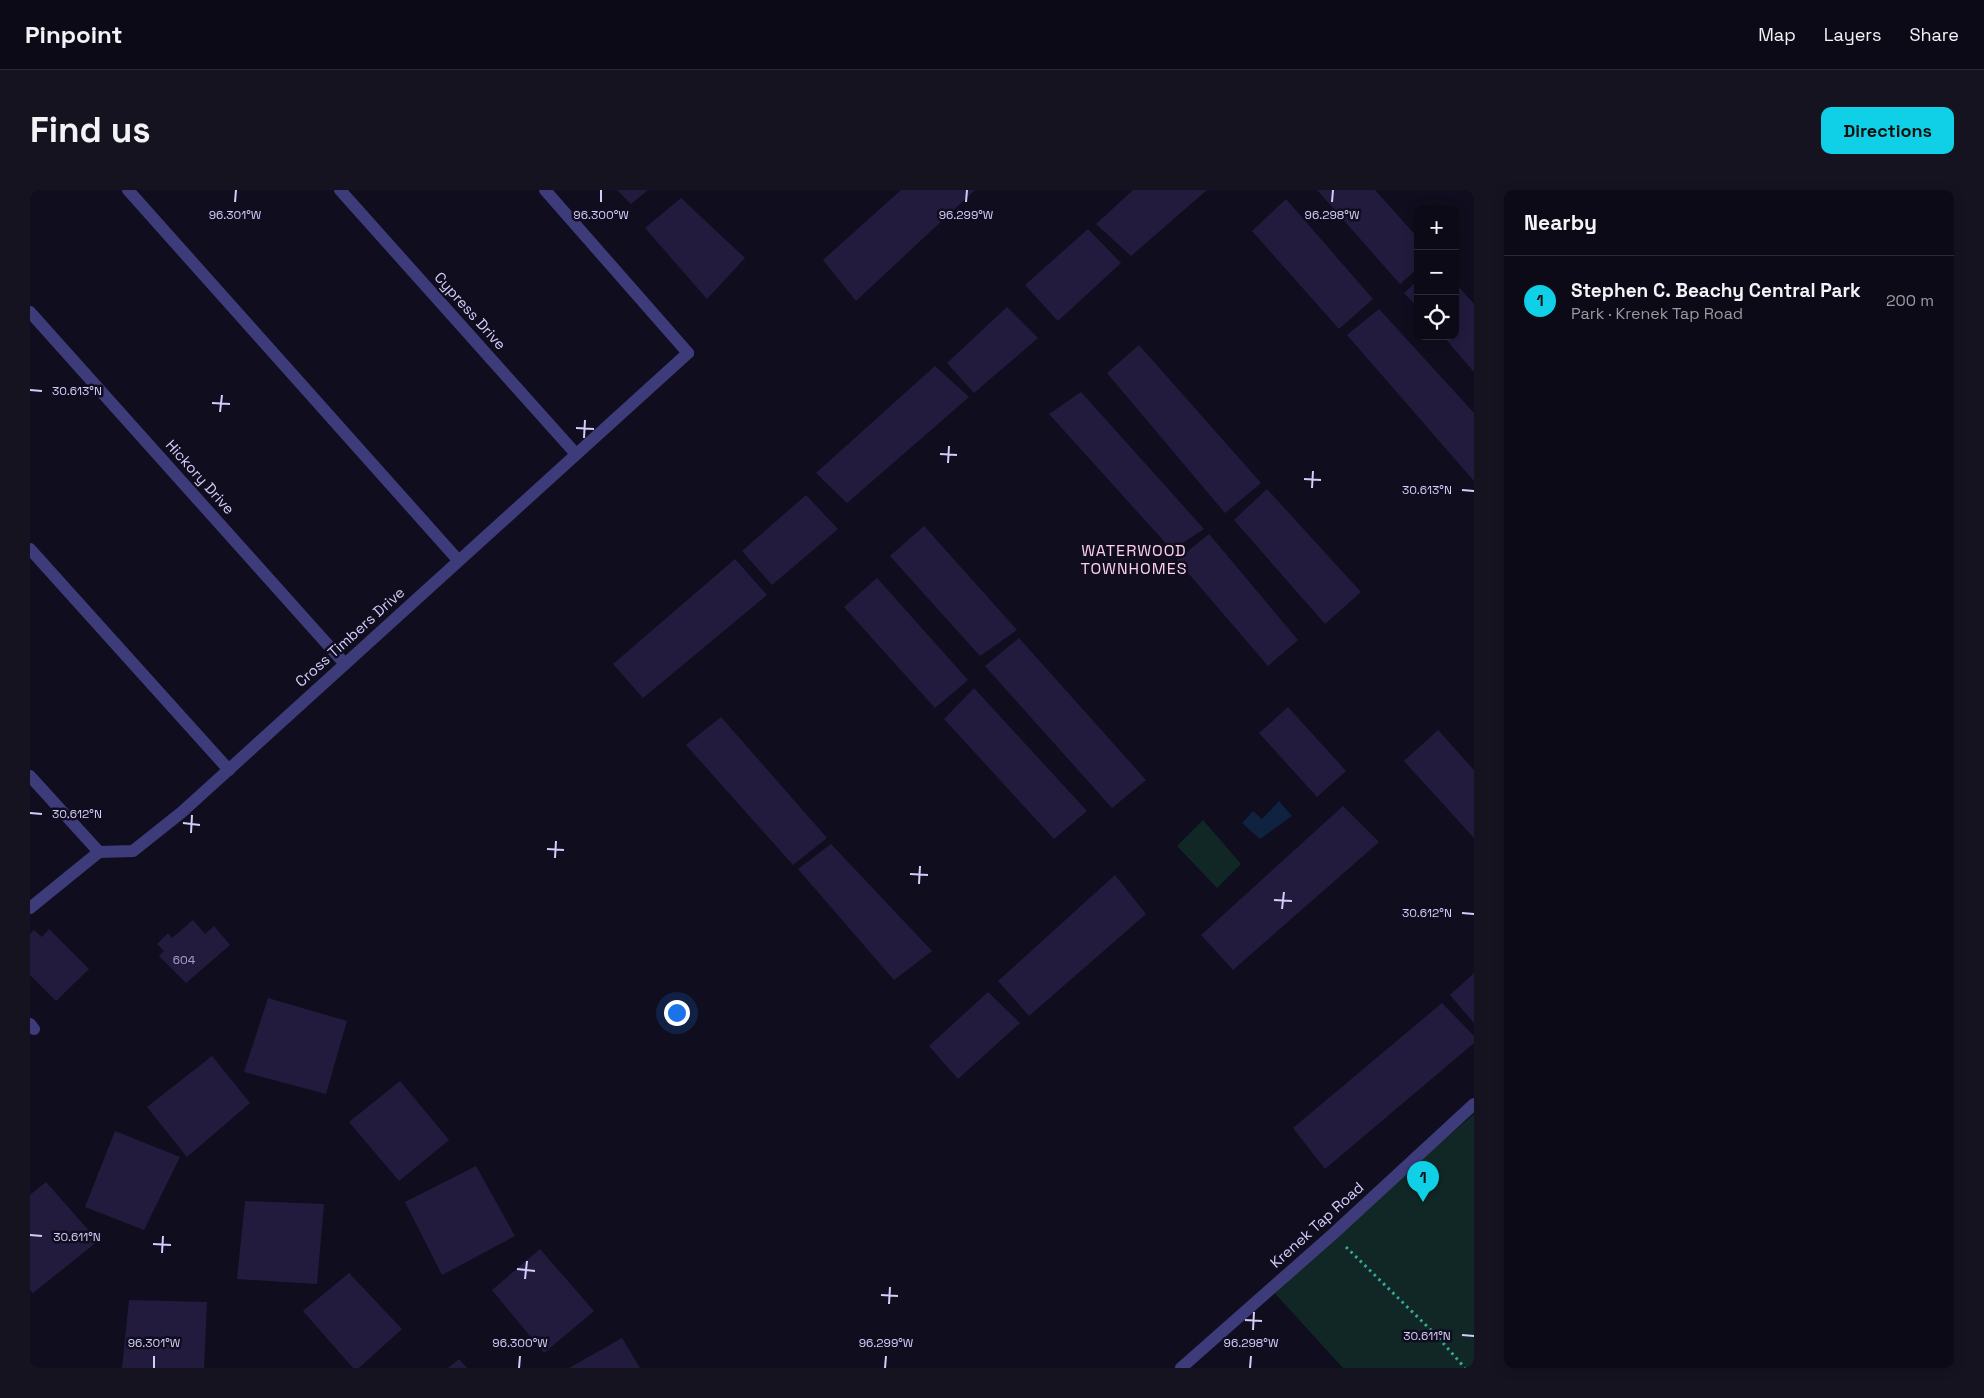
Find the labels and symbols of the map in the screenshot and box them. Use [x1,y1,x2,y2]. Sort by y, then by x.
text: 96.301°W [209,207,262,223]
text: 96.300°W [573,207,629,223]
text: 96.299°W [939,207,994,223]
text: 96.298°W [1305,207,1360,223]
street label: Cypress Drive [430,268,510,354]
text: 30.613°N [52,383,102,399]
street label: Hickory Drive [162,435,239,518]
text: 30.613°N [1402,482,1452,498]
district label: WATERWOOD TOWNHOMES [1081,540,1187,579]
street label: Cross Timbers Drive [291,582,408,691]
text: 30.612°N [52,806,102,822]
text: 30.612°N [1402,905,1452,921]
house number: 604 [173,952,196,968]
your location [664,1000,690,1026]
pin: 1 [1407,1161,1439,1202]
street label: Krenek Tap Road [1266,1178,1367,1272]
text: 30.611°N [53,1229,101,1245]
text: 30.611°N [1403,1328,1451,1344]
text: 96.301°W [128,1335,181,1351]
text: 96.300°W [492,1335,548,1351]
text: 96.299°W [859,1335,914,1351]
text: 96.298°W [1224,1335,1279,1351]

